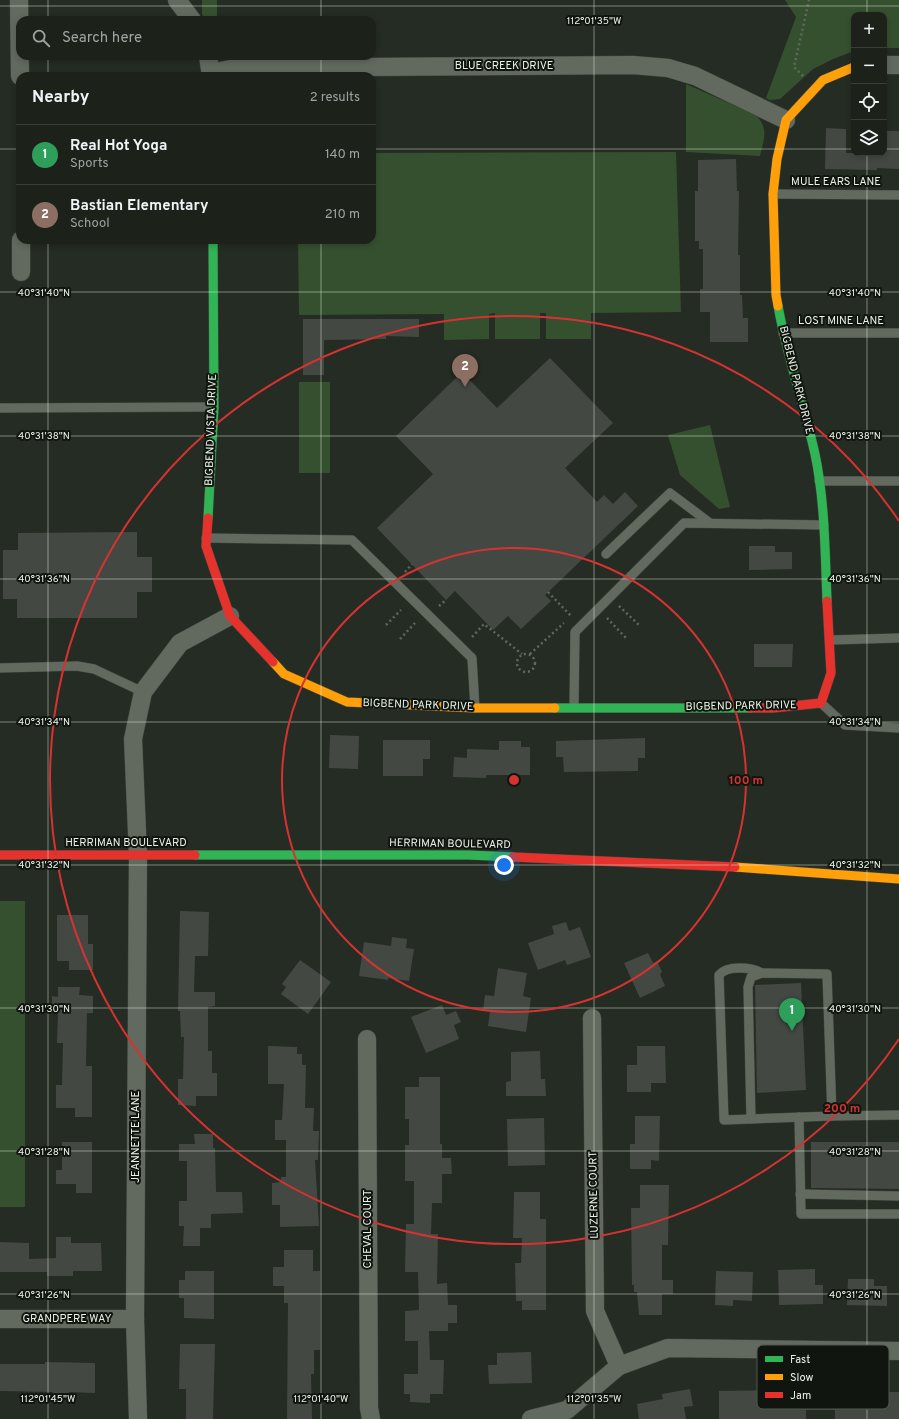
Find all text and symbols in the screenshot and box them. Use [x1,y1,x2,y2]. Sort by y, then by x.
map controls [851,12,887,156]
button: + [851,12,887,48]
text: 112°01'35"W [567,15,621,28]
search box [16,16,376,60]
icon: search [30,27,52,49]
text: Search here [62,29,142,48]
button: − [851,48,887,84]
street label: BLUE CREEK DRIVE [455,59,553,73]
button: locate [851,84,887,120]
text: Nearby [32,87,89,109]
text: 2 results [310,90,360,106]
button: layers [851,120,887,156]
text: Real Hot Yoga [70,137,167,156]
text: 1 [42,147,48,163]
text: 140 m [325,147,360,163]
text: Sports [70,156,109,172]
street label: MULE EARS LANE [791,175,881,189]
text: Bastian Elementary [70,197,208,216]
text: 2 [41,207,49,223]
text: 210 m [325,207,360,223]
text: School [70,216,110,232]
text: 40°31'40"N [18,287,70,300]
text: 40°31'40"N [829,287,881,300]
street label: LOST MINE LANE [798,314,884,328]
street label: BIGBEND PARK DRIVE [776,324,816,436]
pin: 2 [452,354,478,387]
street label: BIGBEND VISTA DRIVE [202,374,220,486]
text: 40°31'38"N [18,430,70,443]
text: 40°31'38"N [829,430,881,443]
text: 40°31'36"N [18,573,70,586]
text: 40°31'36"N [829,573,881,586]
street label: BIGBEND PARK DRIVE [362,696,474,714]
street label: BIGBEND PARK DRIVE [685,698,797,714]
text: 40°31'34"N [18,716,70,729]
text: 40°31'34"N [829,716,881,729]
centre of rings [507,773,521,787]
text: 100 m [729,773,763,789]
street label: HERRIMAN BOULEVARD [65,836,187,850]
street label: HERRIMAN BOULEVARD [389,836,511,852]
your location [494,855,514,875]
text: 40°31'32"N [18,859,70,872]
text: 40°31'32"N [829,859,881,872]
pin: 1 [779,998,805,1031]
text: 40°31'30"N [18,1003,70,1016]
text: 40°31'30"N [829,1003,881,1016]
street label: JEANNETTE LANE [129,1091,143,1183]
text: 200 m [824,1101,860,1117]
text: 40°31'28"N [18,1146,70,1159]
text: 40°31'28"N [829,1146,881,1159]
street label: LUZERNE COURT [586,1151,602,1239]
street label: CHEVAL COURT [361,1189,375,1269]
text: 40°31'26"N [18,1289,70,1302]
text: 40°31'26"N [829,1289,881,1302]
street label: GRANDPERE WAY [22,1312,112,1326]
legend [757,1345,889,1409]
text: Fast [790,1353,810,1367]
text: Slow [790,1371,813,1385]
text: Jam [790,1389,811,1403]
text: 112°01'45"W [21,1393,75,1406]
text: 112°01'40"W [293,1393,349,1406]
text: 112°01'35"W [567,1393,621,1406]

